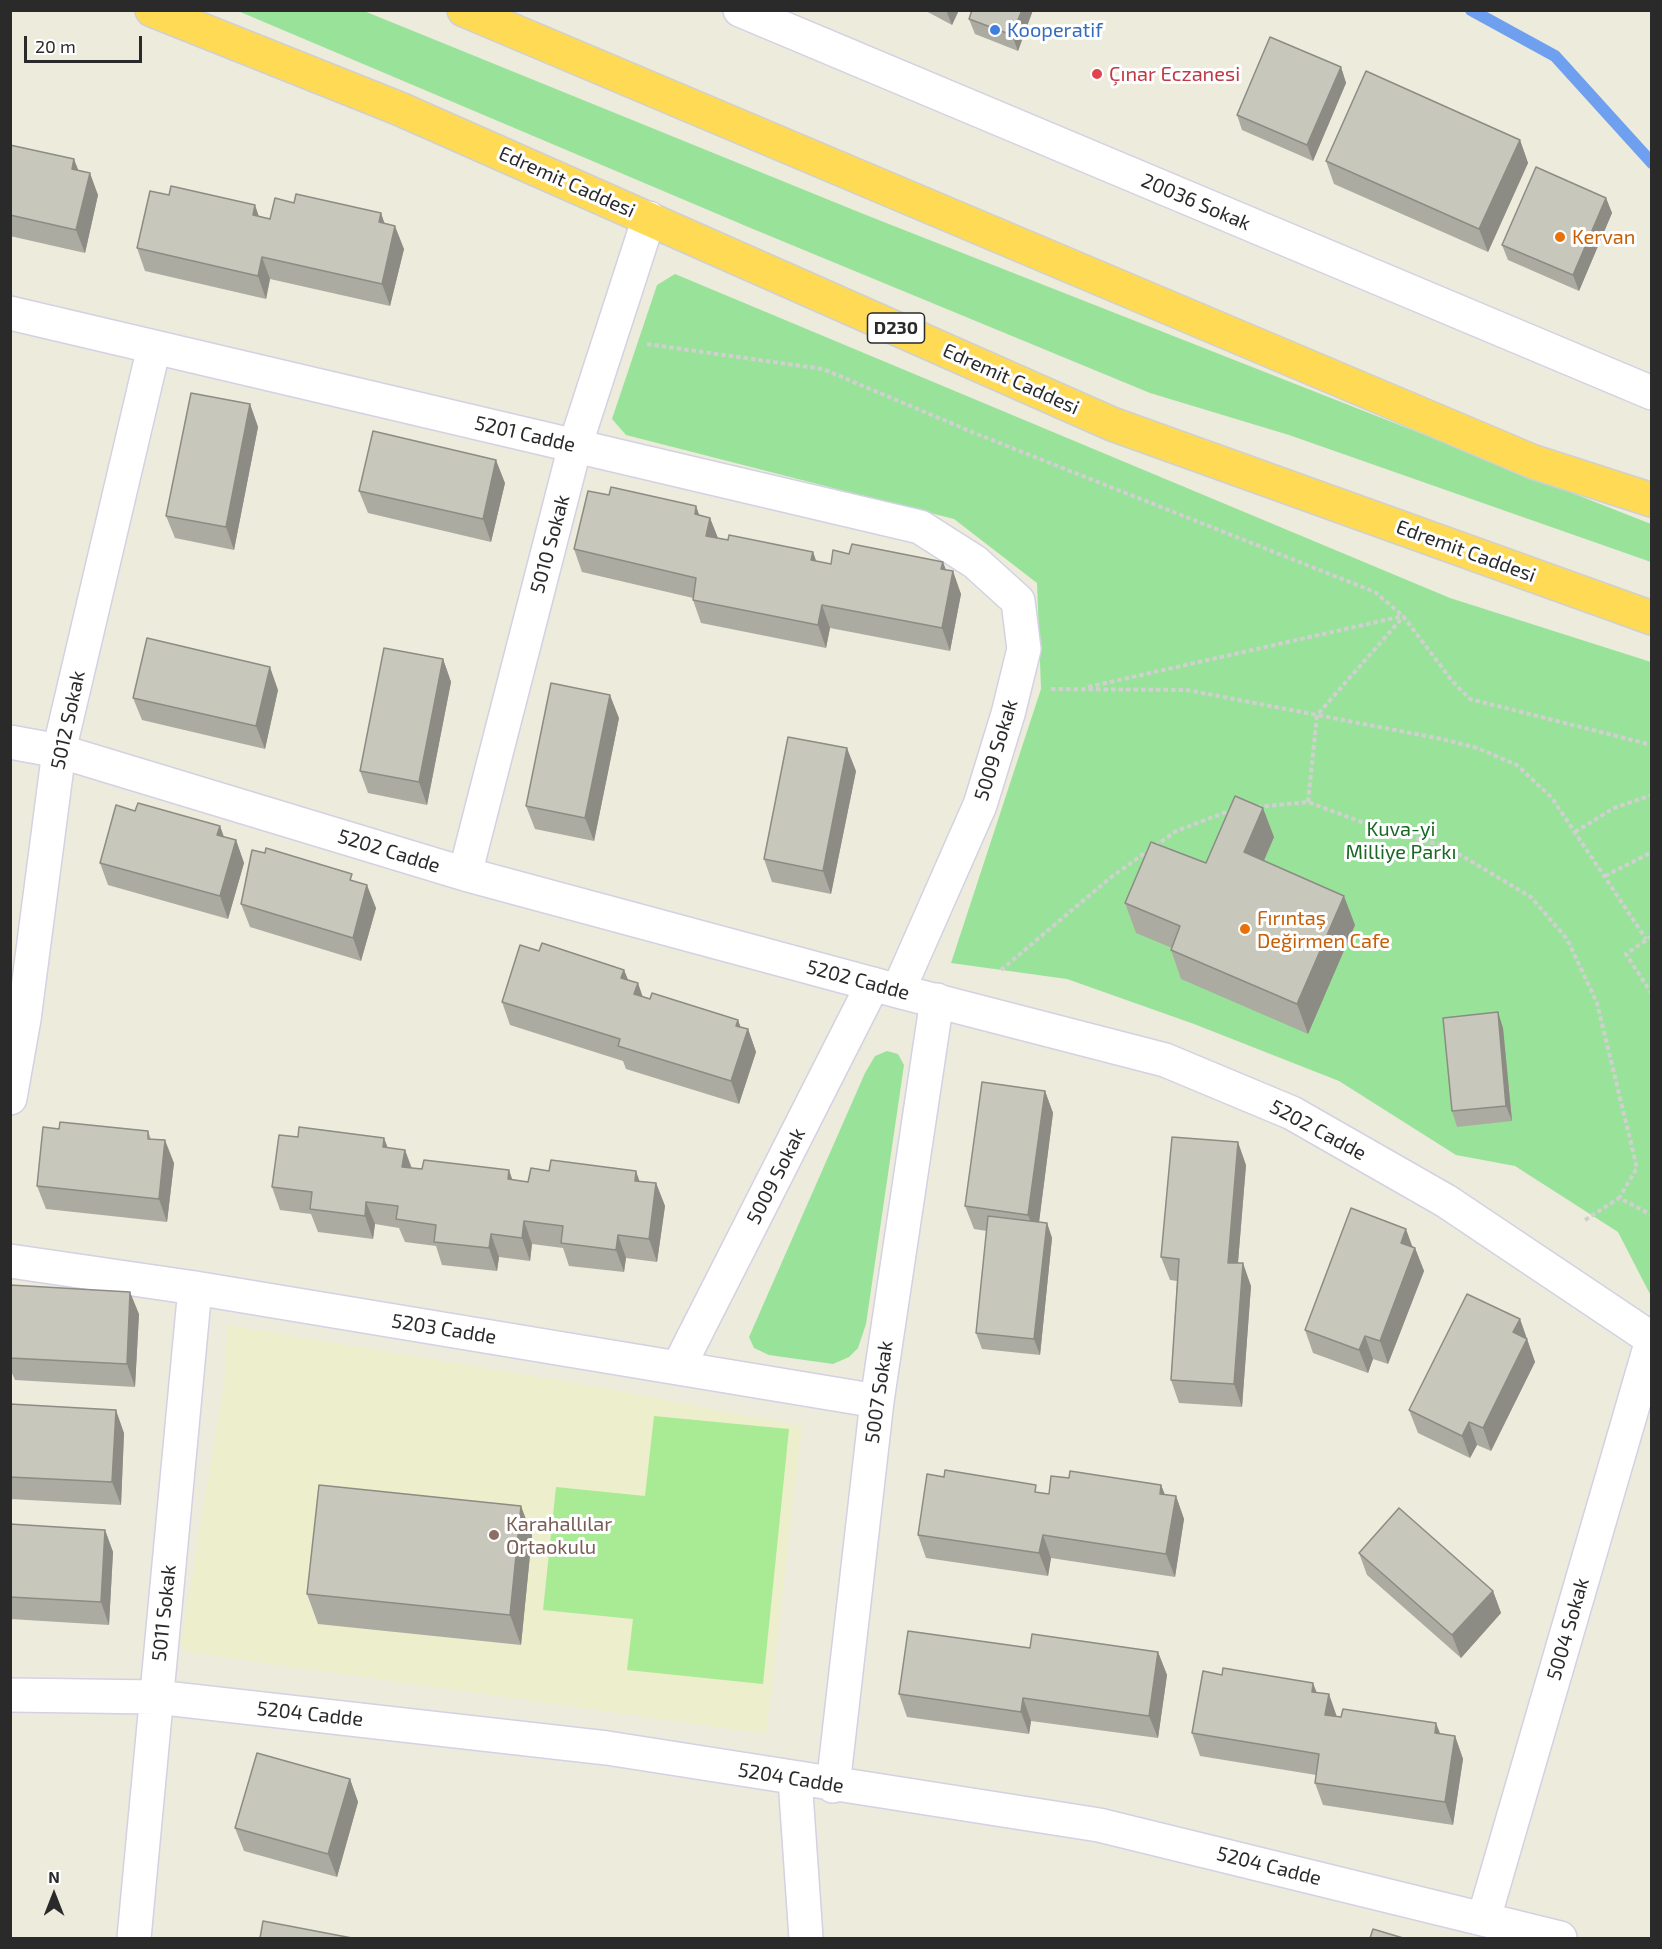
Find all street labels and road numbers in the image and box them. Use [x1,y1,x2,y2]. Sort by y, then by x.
street label: Edremit Caddesi [495,141,639,223]
street label: 20036 Sokak [1138,168,1254,236]
road number: D230 [868,313,924,343]
street label: Edremit Caddesi [939,338,1083,420]
street label: 5201 Cadde [472,411,578,457]
street label: 5010 Sokak [525,492,575,596]
street label: Edremit Caddesi [1393,515,1539,587]
street label: 5012 Sokak [46,668,90,772]
street label: 5009 Sokak [969,696,1023,804]
street label: 5202 Cadde [335,824,443,878]
street label: 5202 Cadde [804,955,912,1005]
street label: 5202 Cadde [1266,1095,1370,1165]
street label: 5009 Sokak [742,1124,810,1228]
street label: 5203 Cadde [390,1309,498,1349]
street label: 5007 Sokak [860,1339,898,1445]
street label: 5011 Sokak [147,1563,181,1663]
street label: 5004 Sokak [1542,1575,1594,1683]
street label: 5204 Cadde [256,1696,364,1732]
street label: 5204 Cadde [736,1758,846,1798]
street label: 5204 Cadde [1214,1841,1324,1891]

